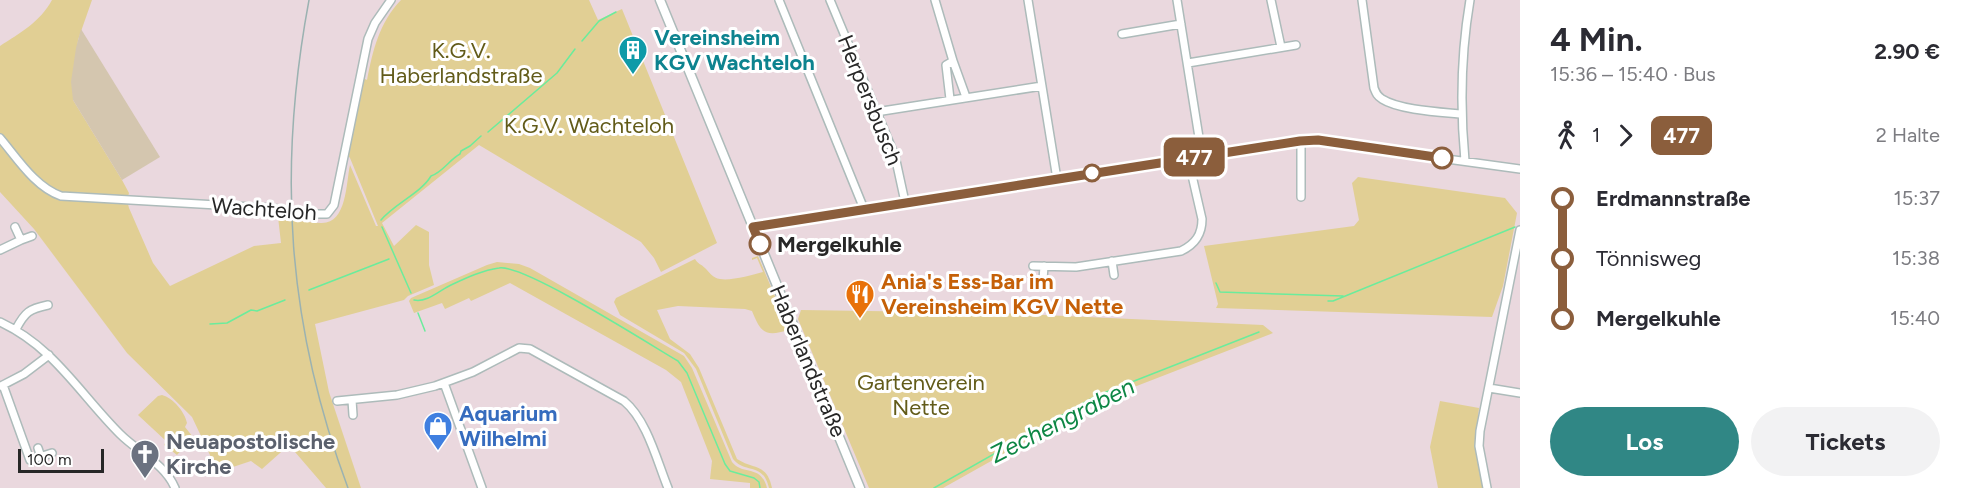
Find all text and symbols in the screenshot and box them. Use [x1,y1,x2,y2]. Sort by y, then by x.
text: 4 Min. [1550,20,1643,59]
place label: Vereinsheim KGV Wachteloh [654,24,815,76]
street label: Herpersbusch [832,31,908,169]
building icon: Vereinsheim KGV Wachteloh [617,34,649,76]
park label: K.G.V. Haberlandstraße [380,37,542,89]
text: 2.90 € [1874,38,1940,65]
text: 15:36 – 15:40 · Bus [1550,62,1716,86]
park label: K.G.V. Wachteloh [504,112,674,139]
icon: walk [1550,119,1583,152]
icon: forward [1609,119,1642,152]
text: 1 [1592,123,1600,147]
text: 477 [1663,123,1700,148]
text: 2 Halte [1876,123,1940,147]
line badge: 477 [1160,138,1228,176]
text: 477 [1176,145,1212,170]
unlabelled marker [1431,147,1453,169]
unlabelled marker [1083,164,1101,182]
text: Erdmannstraße [1596,185,1751,212]
text: 15:37 [1894,186,1940,210]
street label: Wachteloh [210,192,318,226]
place label: Mergelkuhle [777,231,902,258]
marker: Mergelkuhle [749,233,771,255]
text: Tönnisweg [1596,245,1701,272]
text: 15:38 [1892,246,1940,270]
place label: Ania's Ess-Bar im Vereinsheim KGV Nette [881,268,1123,320]
restaurant icon: Ania's Ess-Bar im Vereinsheim KGV Nette [844,278,876,320]
street label: Haberlandstraße [764,281,852,441]
text: Mergelkuhle [1596,305,1721,332]
text: 15:40 [1890,306,1940,330]
park label: Gartenverein Nette [857,369,985,421]
water label: Zechengraben [985,371,1139,469]
place label: Aquarium Wilhelmi [459,400,558,452]
button: Los [1550,407,1739,476]
button: Tickets [1751,407,1940,476]
shop icon: Aquarium Wilhelmi [422,410,454,452]
place label: Neuapostolische Kirche [166,428,335,480]
church icon: Neuapostolische Kirche [129,438,161,480]
scale bar [18,446,104,474]
text: 100 m [27,450,72,469]

